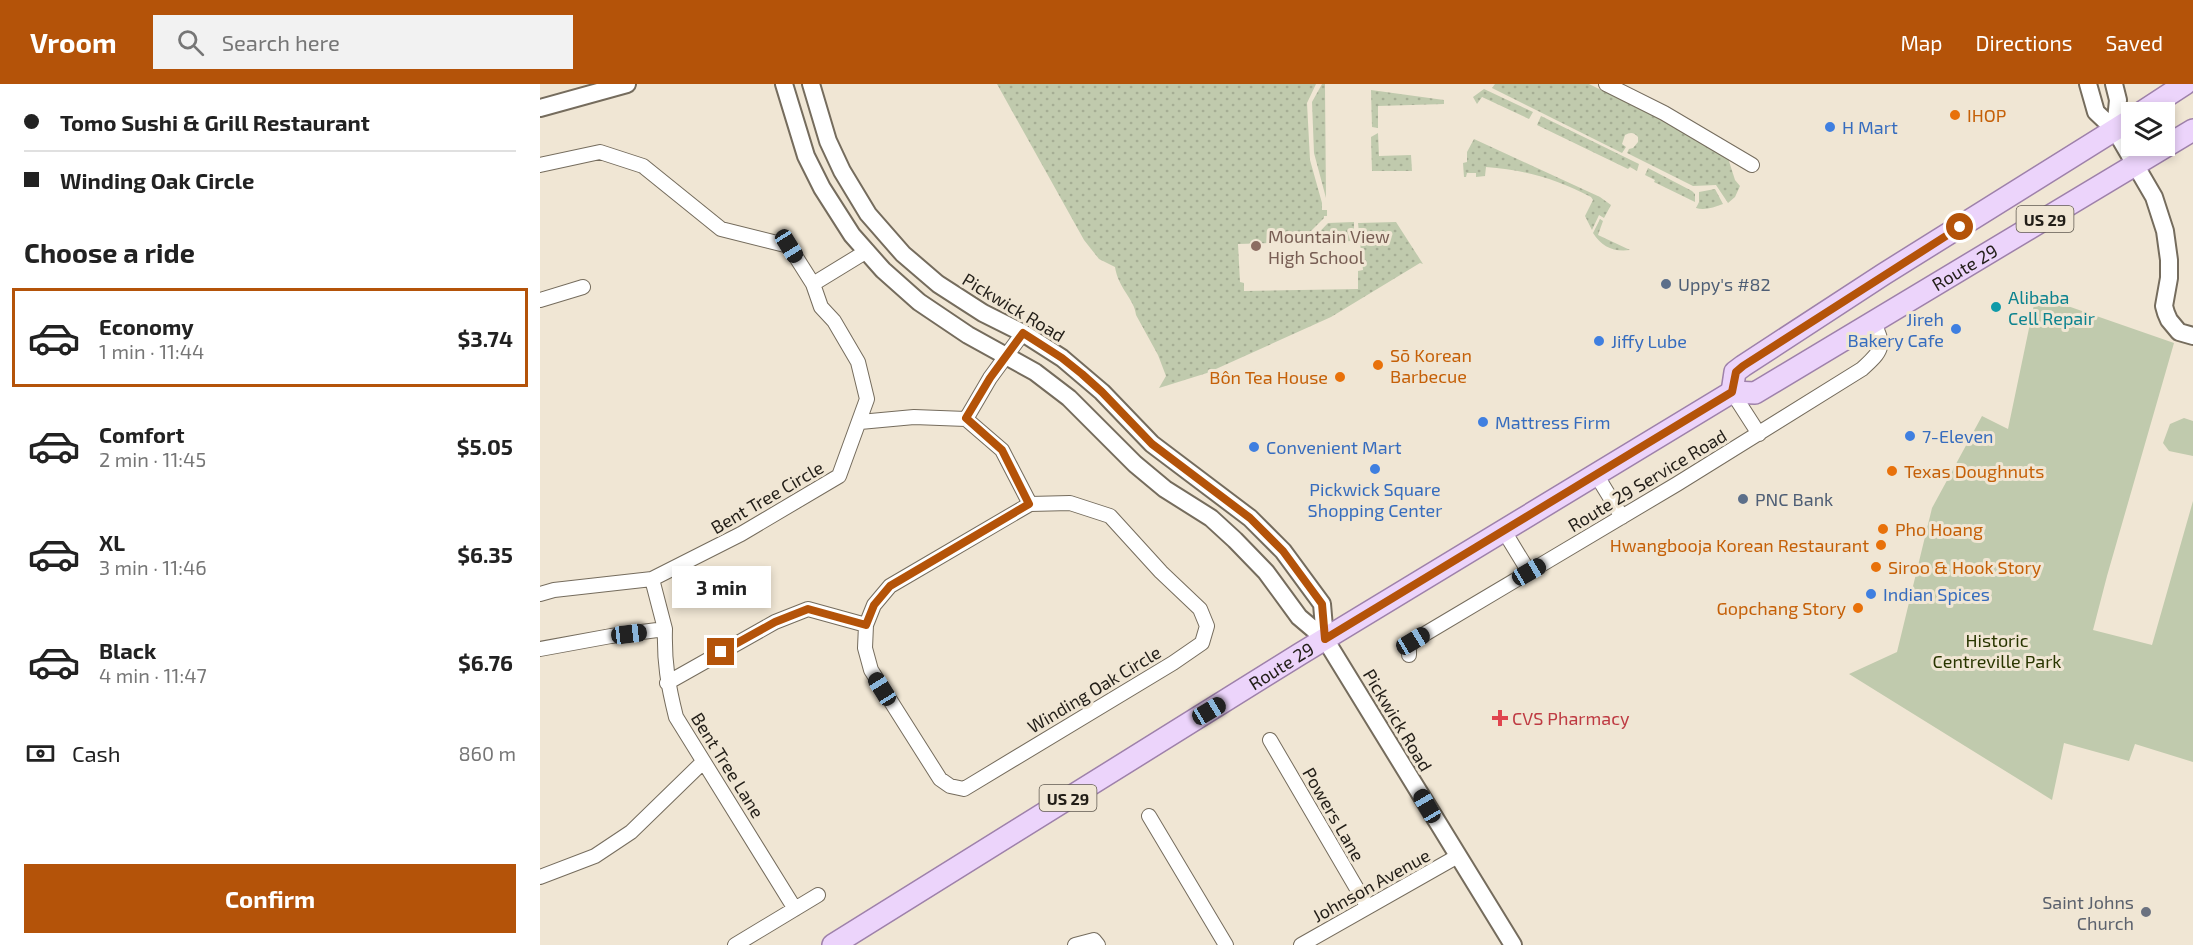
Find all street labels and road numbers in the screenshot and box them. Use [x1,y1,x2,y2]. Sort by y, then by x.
road number: US 29 [2016,206,2074,232]
street label: Route 29 [1928,239,2001,295]
street label: Pickwick Road [959,268,1069,346]
street label: Route 29 Service Road [1564,424,1730,536]
street label: Bent Tree Circle [707,456,827,538]
street label: Route 29 [1245,637,1318,694]
street label: Winding Oak Circle [1023,641,1165,737]
street label: Pickwick Road [1359,665,1437,775]
street label: Bent Tree Lane [687,708,769,822]
street label: Powers Lane [1298,763,1370,865]
road number: US 29 [1040,785,1096,811]
street label: Johnson Avenue [1308,844,1434,926]

